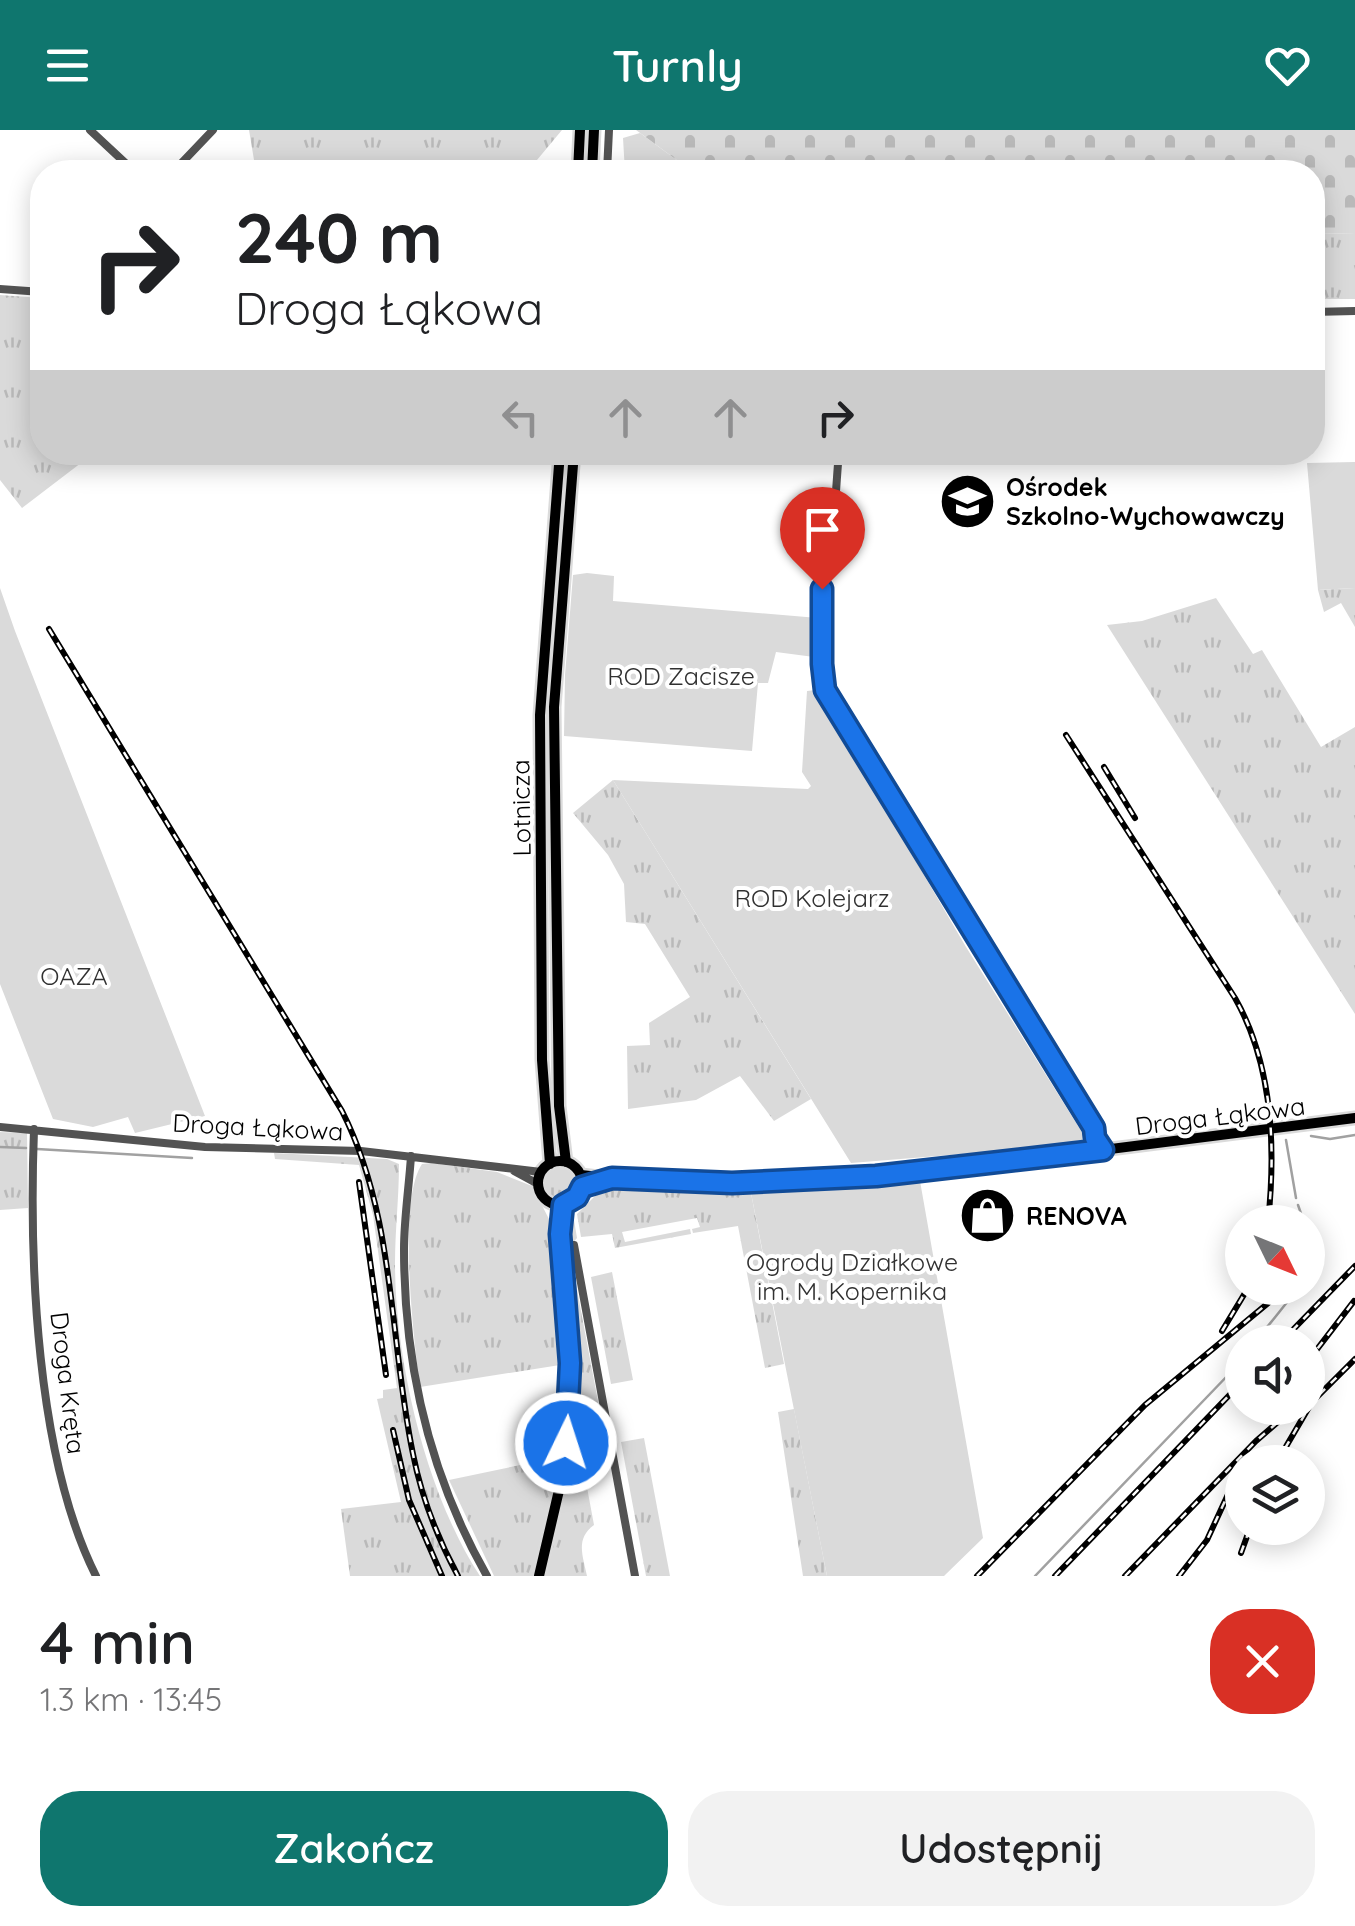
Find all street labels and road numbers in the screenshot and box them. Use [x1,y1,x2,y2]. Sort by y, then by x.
street label: Lotnicza [504,759,537,857]
street label: Droga Łąkowa [1133,1090,1307,1141]
street label: Droga Łąkowa [172,1107,344,1146]
street label: Droga Kręta [44,1310,93,1456]

